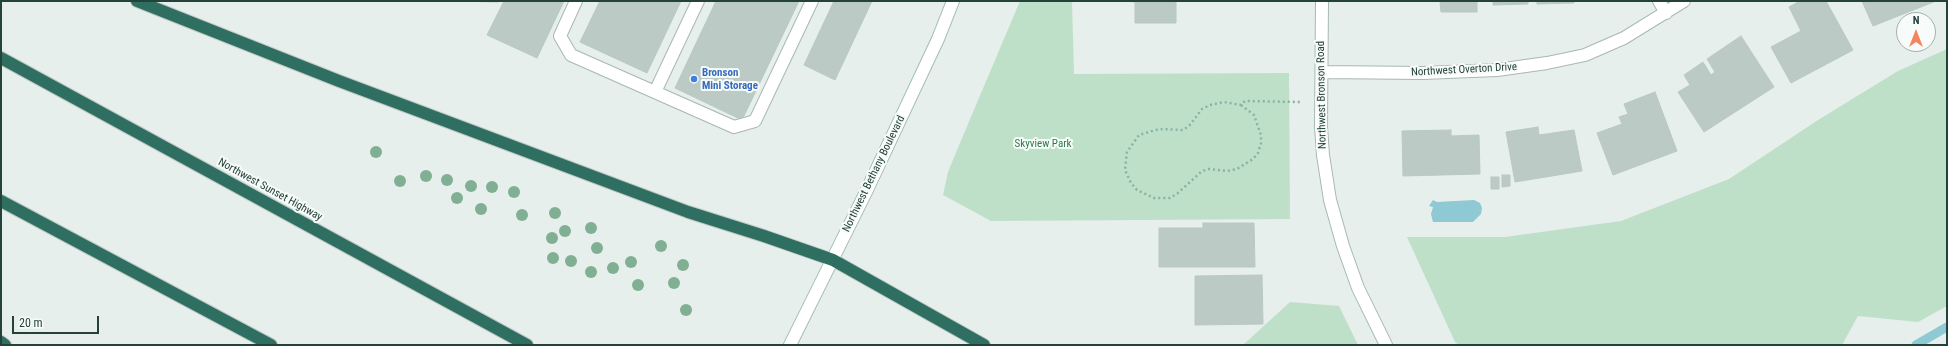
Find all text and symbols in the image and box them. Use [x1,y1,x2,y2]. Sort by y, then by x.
north arrow [1896,12,1936,52]
text: N [1913,14,1919,27]
street label: Northwest Bronson Road [1314,41,1330,149]
street label: Northwest Overton Drive [1411,61,1517,79]
place label: Bronson Mini Storage [702,66,758,92]
marker: Bronson Mini Storage [689,74,699,84]
street label: Northwest Bethany Boulevard [840,114,908,234]
park label: Skyview Park [1015,137,1071,151]
street label: Northwest Sunset Highway [216,156,324,224]
scale bar [14,308,101,334]
text: 20 m [19,316,43,330]

